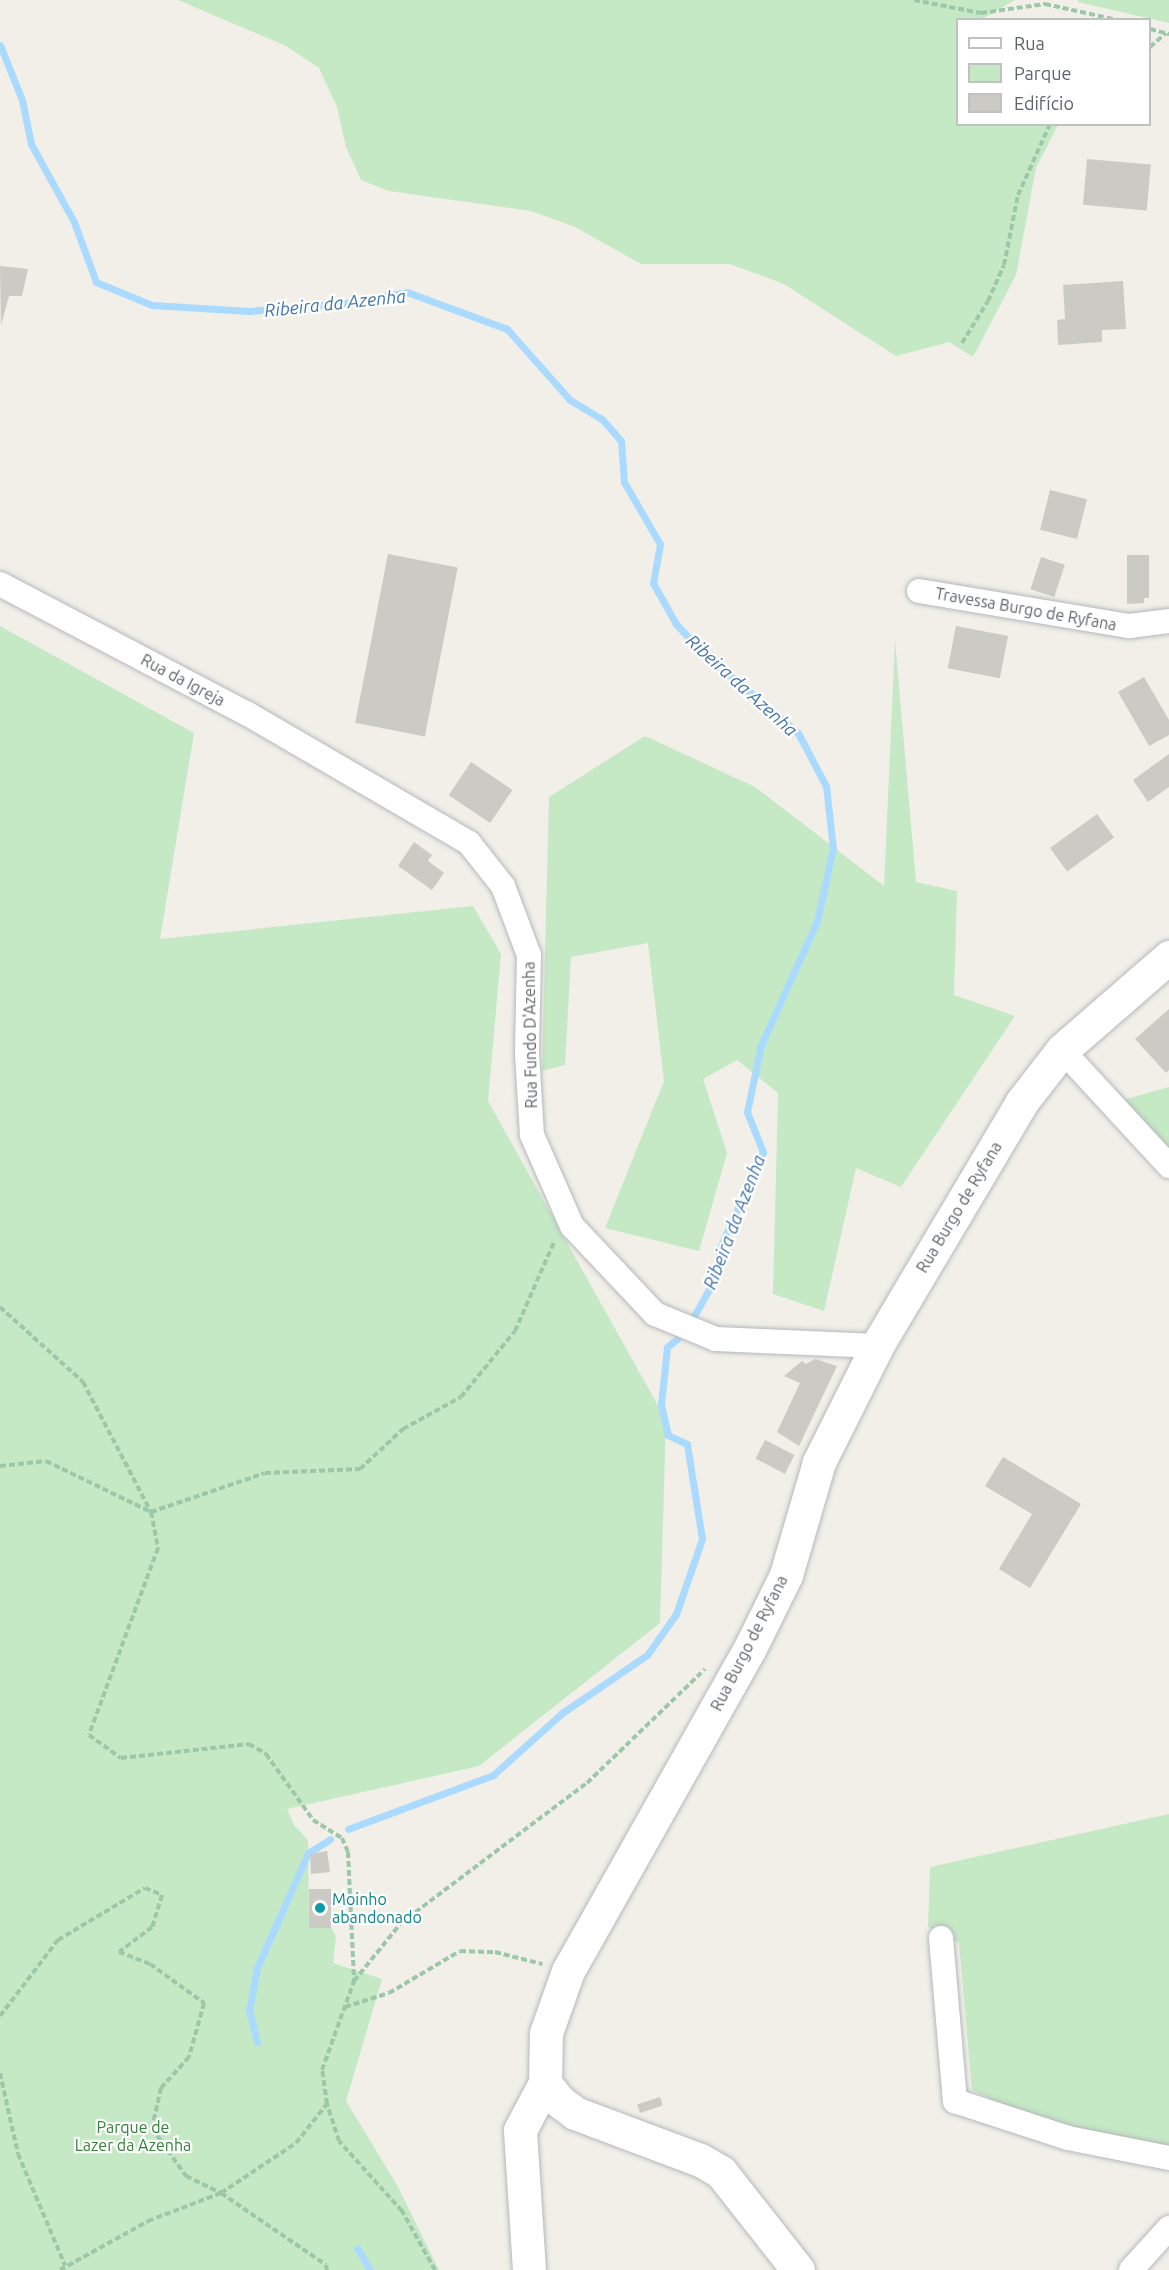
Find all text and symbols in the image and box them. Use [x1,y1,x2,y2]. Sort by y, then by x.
legend [956,18,1151,126]
text: Rua [1014,33,1045,53]
text: Parque [1014,63,1071,83]
text: Edifício [1014,93,1074,113]
water label: Ribeira da Azenha [263,285,407,321]
street label: Travessa Burgo de Ryfana [934,584,1118,634]
water label: Ribeira da Azenha [682,629,802,741]
street label: Rua da Igreja [138,650,228,710]
street label: Rua Fundo D'Azenha [519,961,541,1109]
street label: Rua Burgo de Ryfana [912,1138,1006,1276]
water label: Ribeira da Azenha [698,1152,770,1292]
street label: Rua Burgo de Ryfana [706,1572,792,1714]
place label: Moinho abandonado [332,1889,422,1927]
marker: Moinho abandonado [313,1901,327,1915]
park label: Parque de Lazer da Azenha [75,2117,191,2155]

